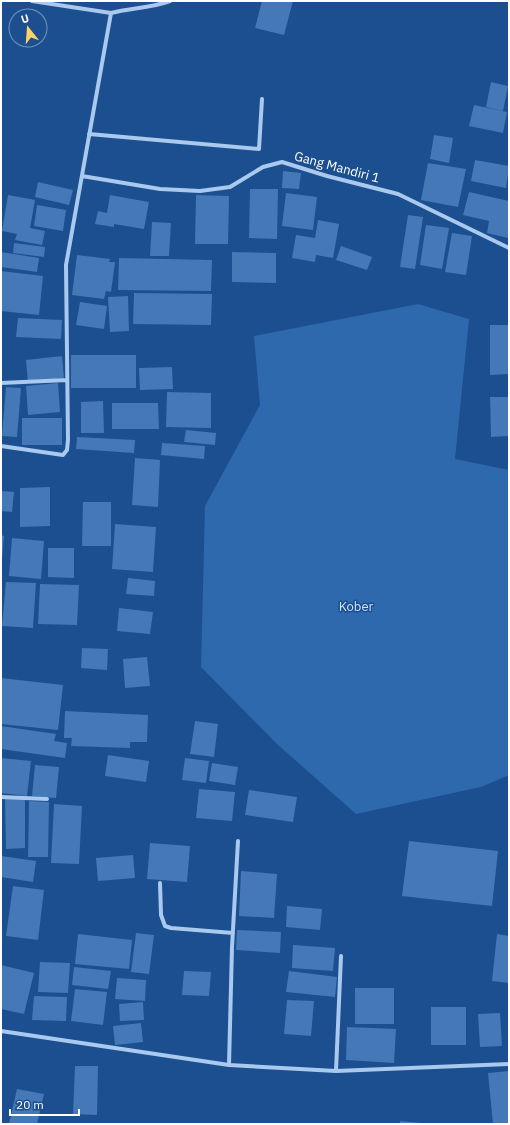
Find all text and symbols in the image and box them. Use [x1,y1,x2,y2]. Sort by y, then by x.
north arrow [8,8,48,48]
text: U [19,11,31,26]
street label: Gang Mandiri 1 [292,147,382,187]
park label: Kober [339,598,374,615]
scale bar [10,1091,79,1117]
text: 20 m [16,1097,44,1112]

